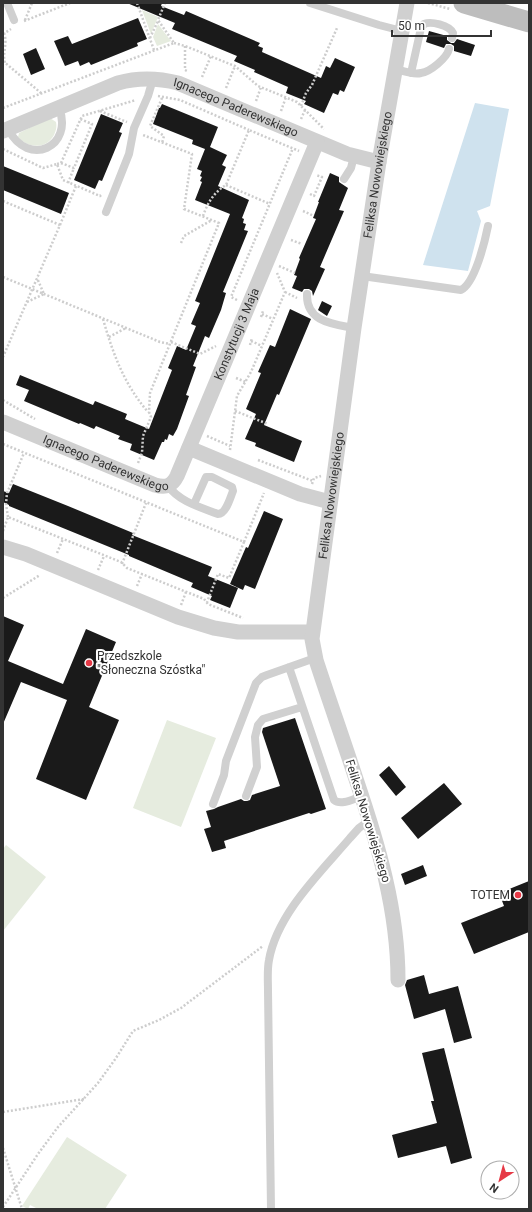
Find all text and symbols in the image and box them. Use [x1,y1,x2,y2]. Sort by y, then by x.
scale bar [392,12,491,38]
text: 50 m [398,19,425,33]
street label: Ignacego Paderewskiego [172,75,301,140]
street label: Feliksa Nowowiejskiego [361,110,395,239]
street label: Konstytucji 3 Maja [211,286,262,382]
street label: Feliksa Nowowiejskiego [316,431,347,560]
street label: Ignacego Paderewskiego [41,432,170,494]
place label: Przedszkole "Słoneczna Szóstka" [97,649,206,677]
marker: Przedszkole "Słoneczna Szóstka" [84,658,94,668]
street label: Feliksa Nowowiejskiego [343,758,393,884]
place label: TOTEM [470,888,510,902]
marker: TOTEM [513,890,523,900]
north arrow [480,1160,520,1200]
text: N [487,1180,501,1195]

